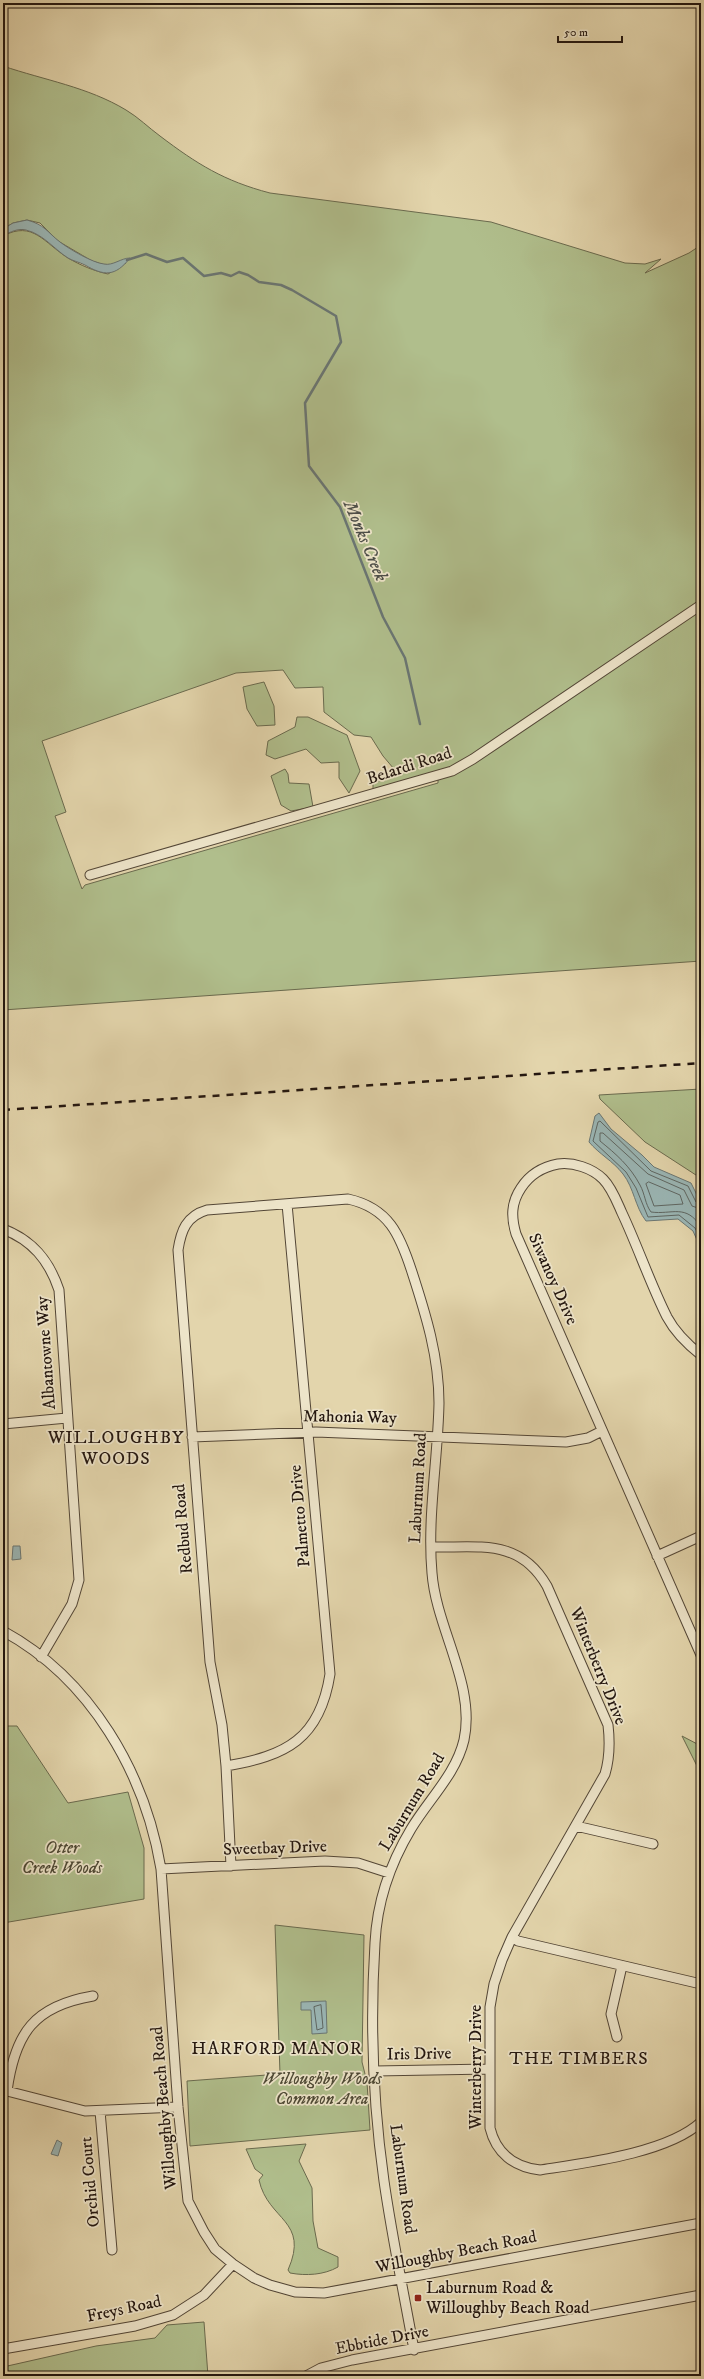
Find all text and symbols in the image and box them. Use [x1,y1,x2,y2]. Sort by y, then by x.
scale bar [558,18,622,44]
text: 50 m [564,25,588,40]
water label: Monks Creek [337,495,392,585]
street label: Belardi Road [364,742,455,790]
street label: Siwanoy Drive [523,1230,583,1328]
street label: Albantowne Way [31,1295,61,1410]
street label: Mahonia Way [303,1405,398,1429]
district label: WILLOUGHBY WOODS [47,1427,184,1470]
street label: Laburnum Road [404,1432,432,1544]
street label: Palmetto Drive [285,1464,315,1568]
street label: Redbud Road [168,1483,198,1575]
street label: Winterberry Drive [564,1603,632,1728]
street label: Laburnum Road [374,1748,450,1855]
street label: Sweetbay Drive [223,1835,327,1861]
park label: Otter Creek Woods [22,1837,103,1879]
street label: Winterberry Drive [465,2005,487,2130]
street label: Willoughby Beach Road [146,2025,182,2191]
district label: HARFORD MANOR [191,2038,363,2060]
street label: Iris Drive [386,2042,452,2066]
district label: THE TIMBERS [509,2048,649,2070]
park label: Willoughby Woods Common Area [262,2068,382,2110]
street label: Laburnum Road [384,2123,422,2236]
street label: Orchid Court [75,2135,105,2228]
street label: Willoughby Beach Road [373,2226,539,2279]
place label: Laburnum Road & Willoughby Beach Road [425,2277,590,2319]
street label: Freys Road [85,2290,164,2328]
marker: Laburnum Road & Willoughby Beach Road [413,2293,423,2303]
street label: Ebbtide Drive [333,2320,431,2360]

